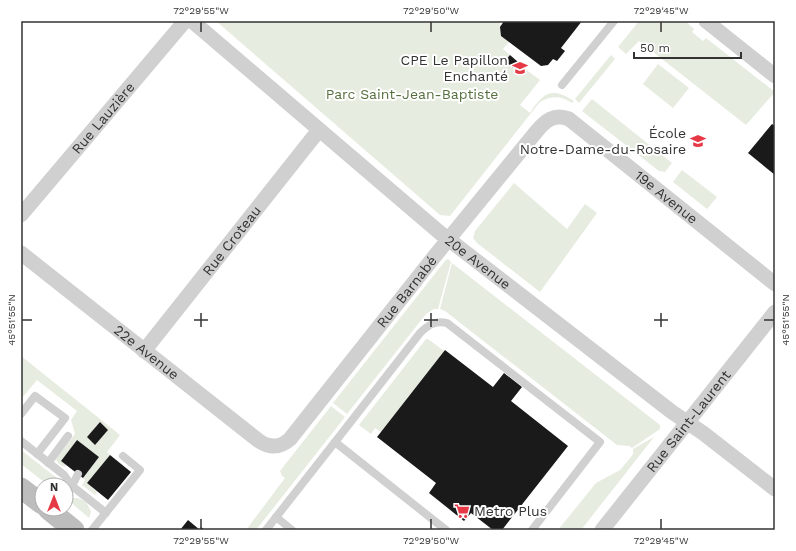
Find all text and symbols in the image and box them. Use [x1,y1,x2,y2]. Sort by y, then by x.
text: 72°29'55"W [173,5,229,16]
text: 72°29'50"W [403,5,459,16]
text: 72°29'45"W [633,5,689,16]
scale bar [634,34,741,60]
text: 50 m [640,41,670,55]
place label: CPE Le Papillon Enchanté [401,52,508,84]
school or university icon: CPE Le Papillon Enchanté [511,59,529,77]
street label: Rue Lauzière [68,79,138,157]
park label: Parc Saint-Jean-Baptiste [326,86,498,102]
place label: École Notre-Dame-du-Rosaire [520,125,686,157]
school or university icon: École Notre-Dame-du-Rosaire [689,132,707,150]
street label: 19e Avenue [632,167,701,227]
street label: Rue Croteau [199,202,264,279]
street label: 20e Avenue [442,232,514,292]
street label: Rue Barnabé [373,253,440,331]
text: 45°51'55"N [6,294,17,346]
text: 45°51'55"N [780,294,791,346]
street label: 22e Avenue [111,322,182,383]
street label: Rue Saint-Laurent [643,367,734,475]
north arrow [34,477,74,517]
text: N [50,481,58,494]
supermarket icon: Metro Plus [453,502,471,520]
place label: Metro Plus [474,503,547,519]
text: 72°29'55"W [173,535,229,546]
text: 72°29'50"W [403,535,459,546]
text: 72°29'45"W [633,535,689,546]

